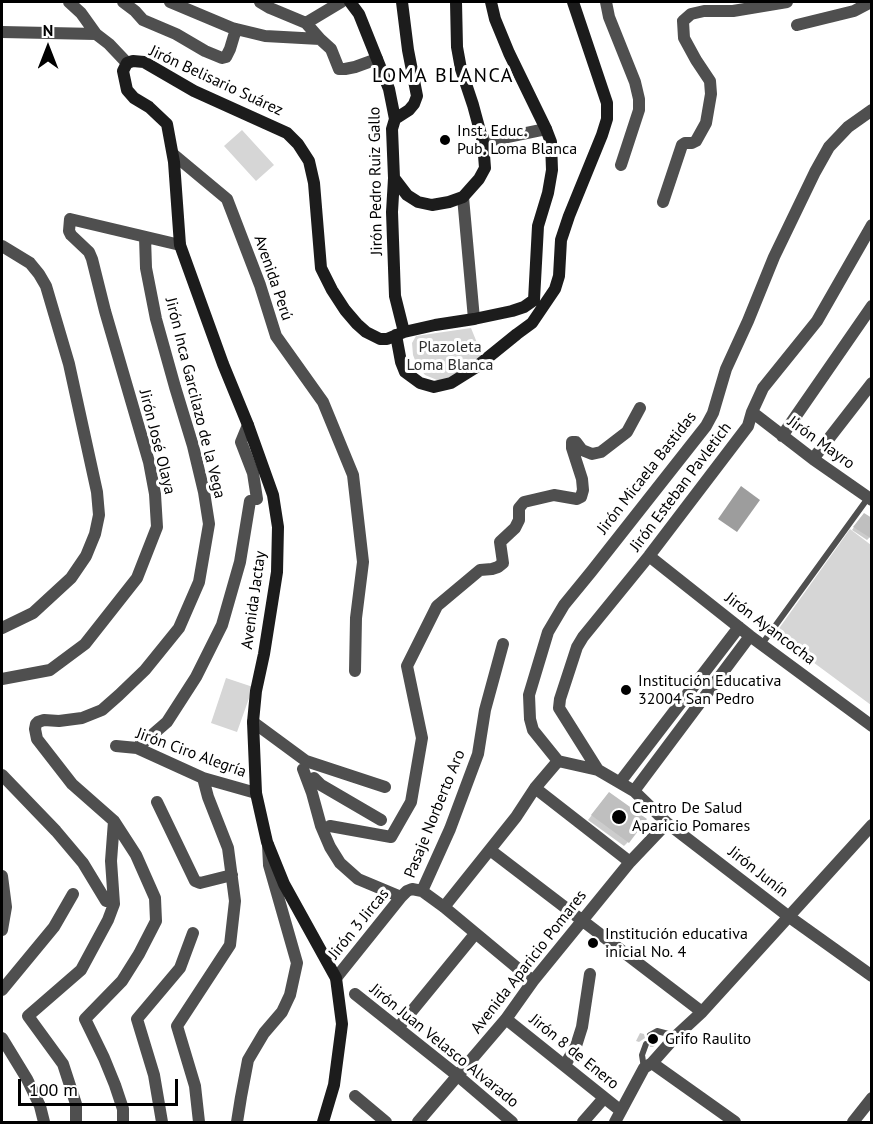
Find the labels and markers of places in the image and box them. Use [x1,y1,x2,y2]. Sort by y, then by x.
place label: Inst. Educ. Pub. Loma Blanca [457,121,577,159]
marker: Inst. Educ. Pub. Loma Blanca [438,133,452,147]
place label: Institución Educativa 32004 San Pedro [638,671,781,709]
marker: Institución Educativa 32004 San Pedro [619,683,633,697]
place label: Centro De Salud Aparicio Pomares [632,798,750,836]
marker: Centro De Salud Aparicio Pomares [610,808,628,826]
place label: Institución educativa inicial No. 4 [605,924,748,962]
marker: Institución educativa inicial No. 4 [586,936,600,950]
place label: Grifo Raulito [665,1029,751,1049]
marker: Grifo Raulito [646,1032,660,1046]

